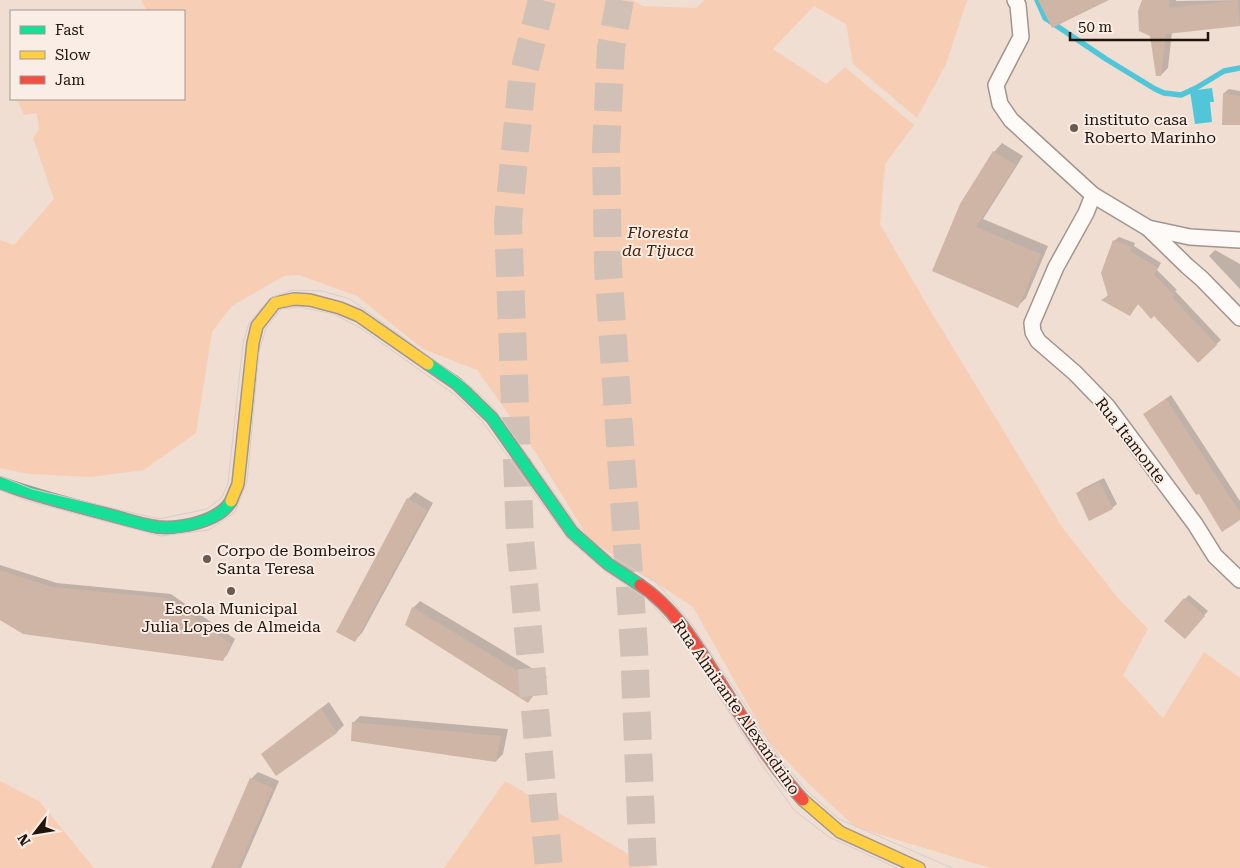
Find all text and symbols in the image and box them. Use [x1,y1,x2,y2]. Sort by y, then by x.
legend [10,10,185,100]
scale bar [1070,10,1208,42]
text: 50 m [1078,18,1113,36]
text: Fast [55,21,85,39]
text: Slow [55,46,91,64]
text: Jam [55,71,85,89]
place label: instituto casa Roberto Marinho [1084,110,1216,147]
marker: instituto casa Roberto Marinho [1068,122,1080,134]
park label: Floresta da Tijuca [622,223,694,260]
street label: Rua Itamonte [1091,394,1170,487]
place label: Corpo de Bombeiros Santa Teresa [217,541,376,578]
marker: Corpo de Bombeiros Santa Teresa [201,553,213,565]
marker: Escola Municipal Julia Lopes de Almeida [225,585,237,597]
place label: Escola Municipal Julia Lopes de Almeida [141,599,321,636]
street label: Rua Almirante Alexandrino [669,616,804,798]
north arrow [10,808,60,858]
text: N [14,831,33,848]

